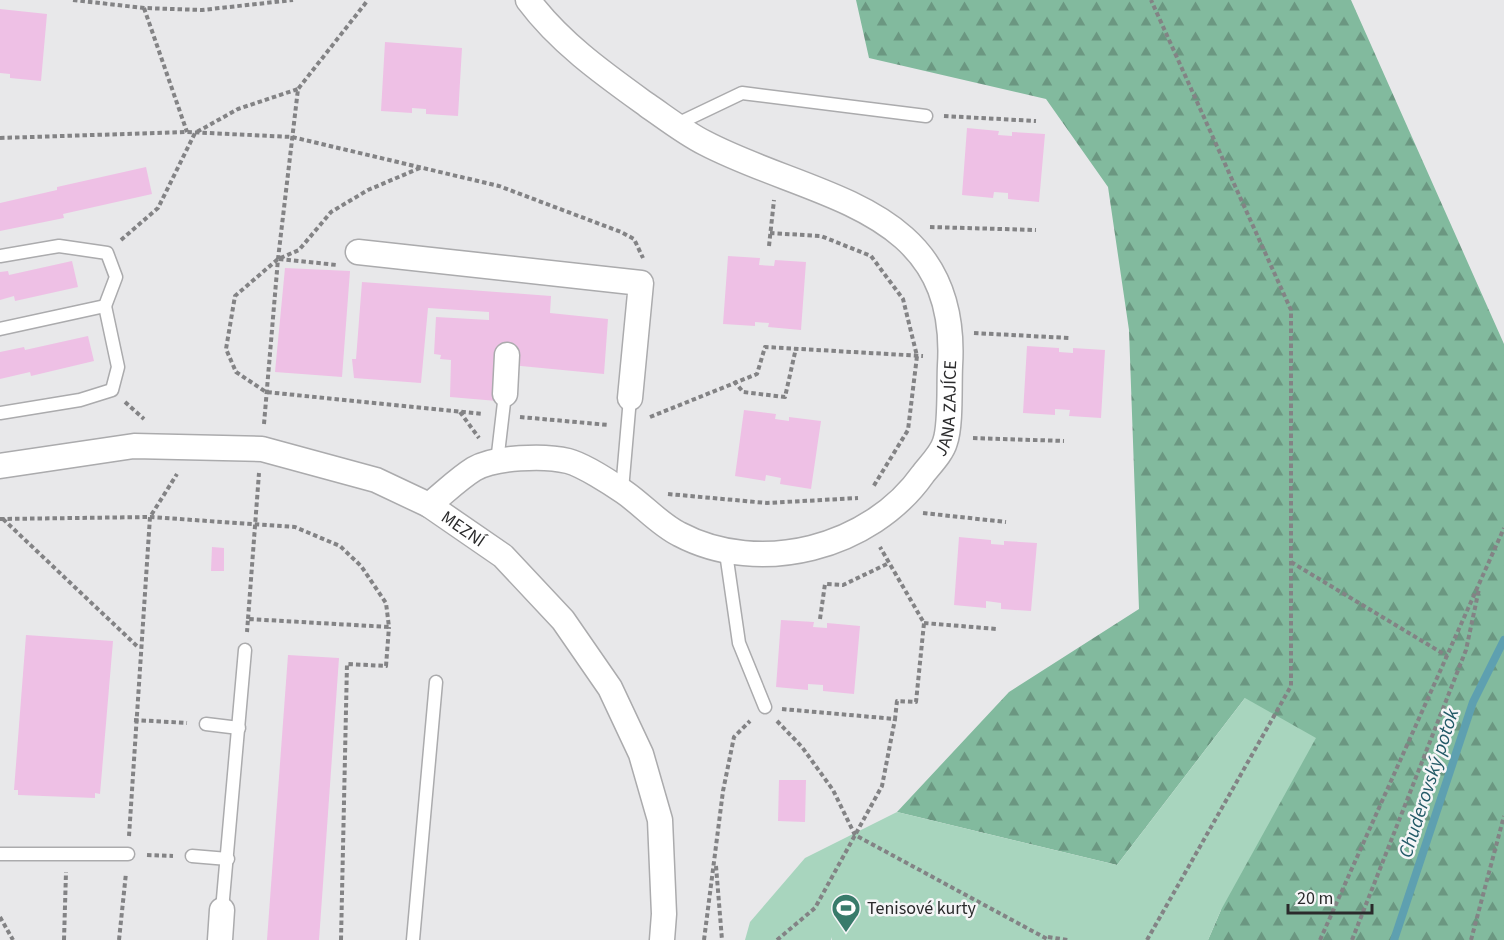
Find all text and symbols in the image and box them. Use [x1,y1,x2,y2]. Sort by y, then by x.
street label: JANA ZAJÍCE [929,360,963,461]
street label: MEZNÍ [436,505,491,554]
water label: Chuderovský potok [1392,705,1466,862]
scale bar [1288,877,1372,915]
text: 20 m [1297,886,1333,911]
sports icon: Tenisové kurty [830,892,862,934]
place label: Tenisové kurty [867,896,977,921]

